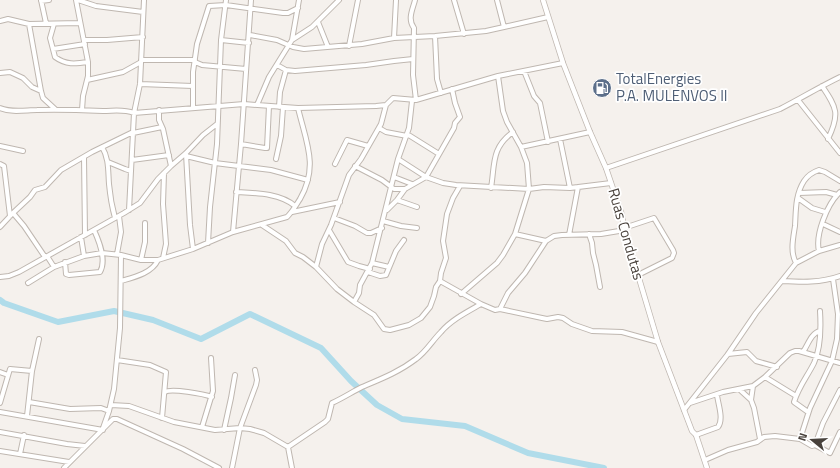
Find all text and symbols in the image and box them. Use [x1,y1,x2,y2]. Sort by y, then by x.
place label: TotalEnergies P.A. MULENVOS II [616,67,728,107]
fuel station icon: TotalEnergies P.A. MULENVOS II [591,77,613,99]
street label: Ruas Condutas [602,185,651,283]
north arrow [792,420,832,460]
text: N [794,431,811,443]

